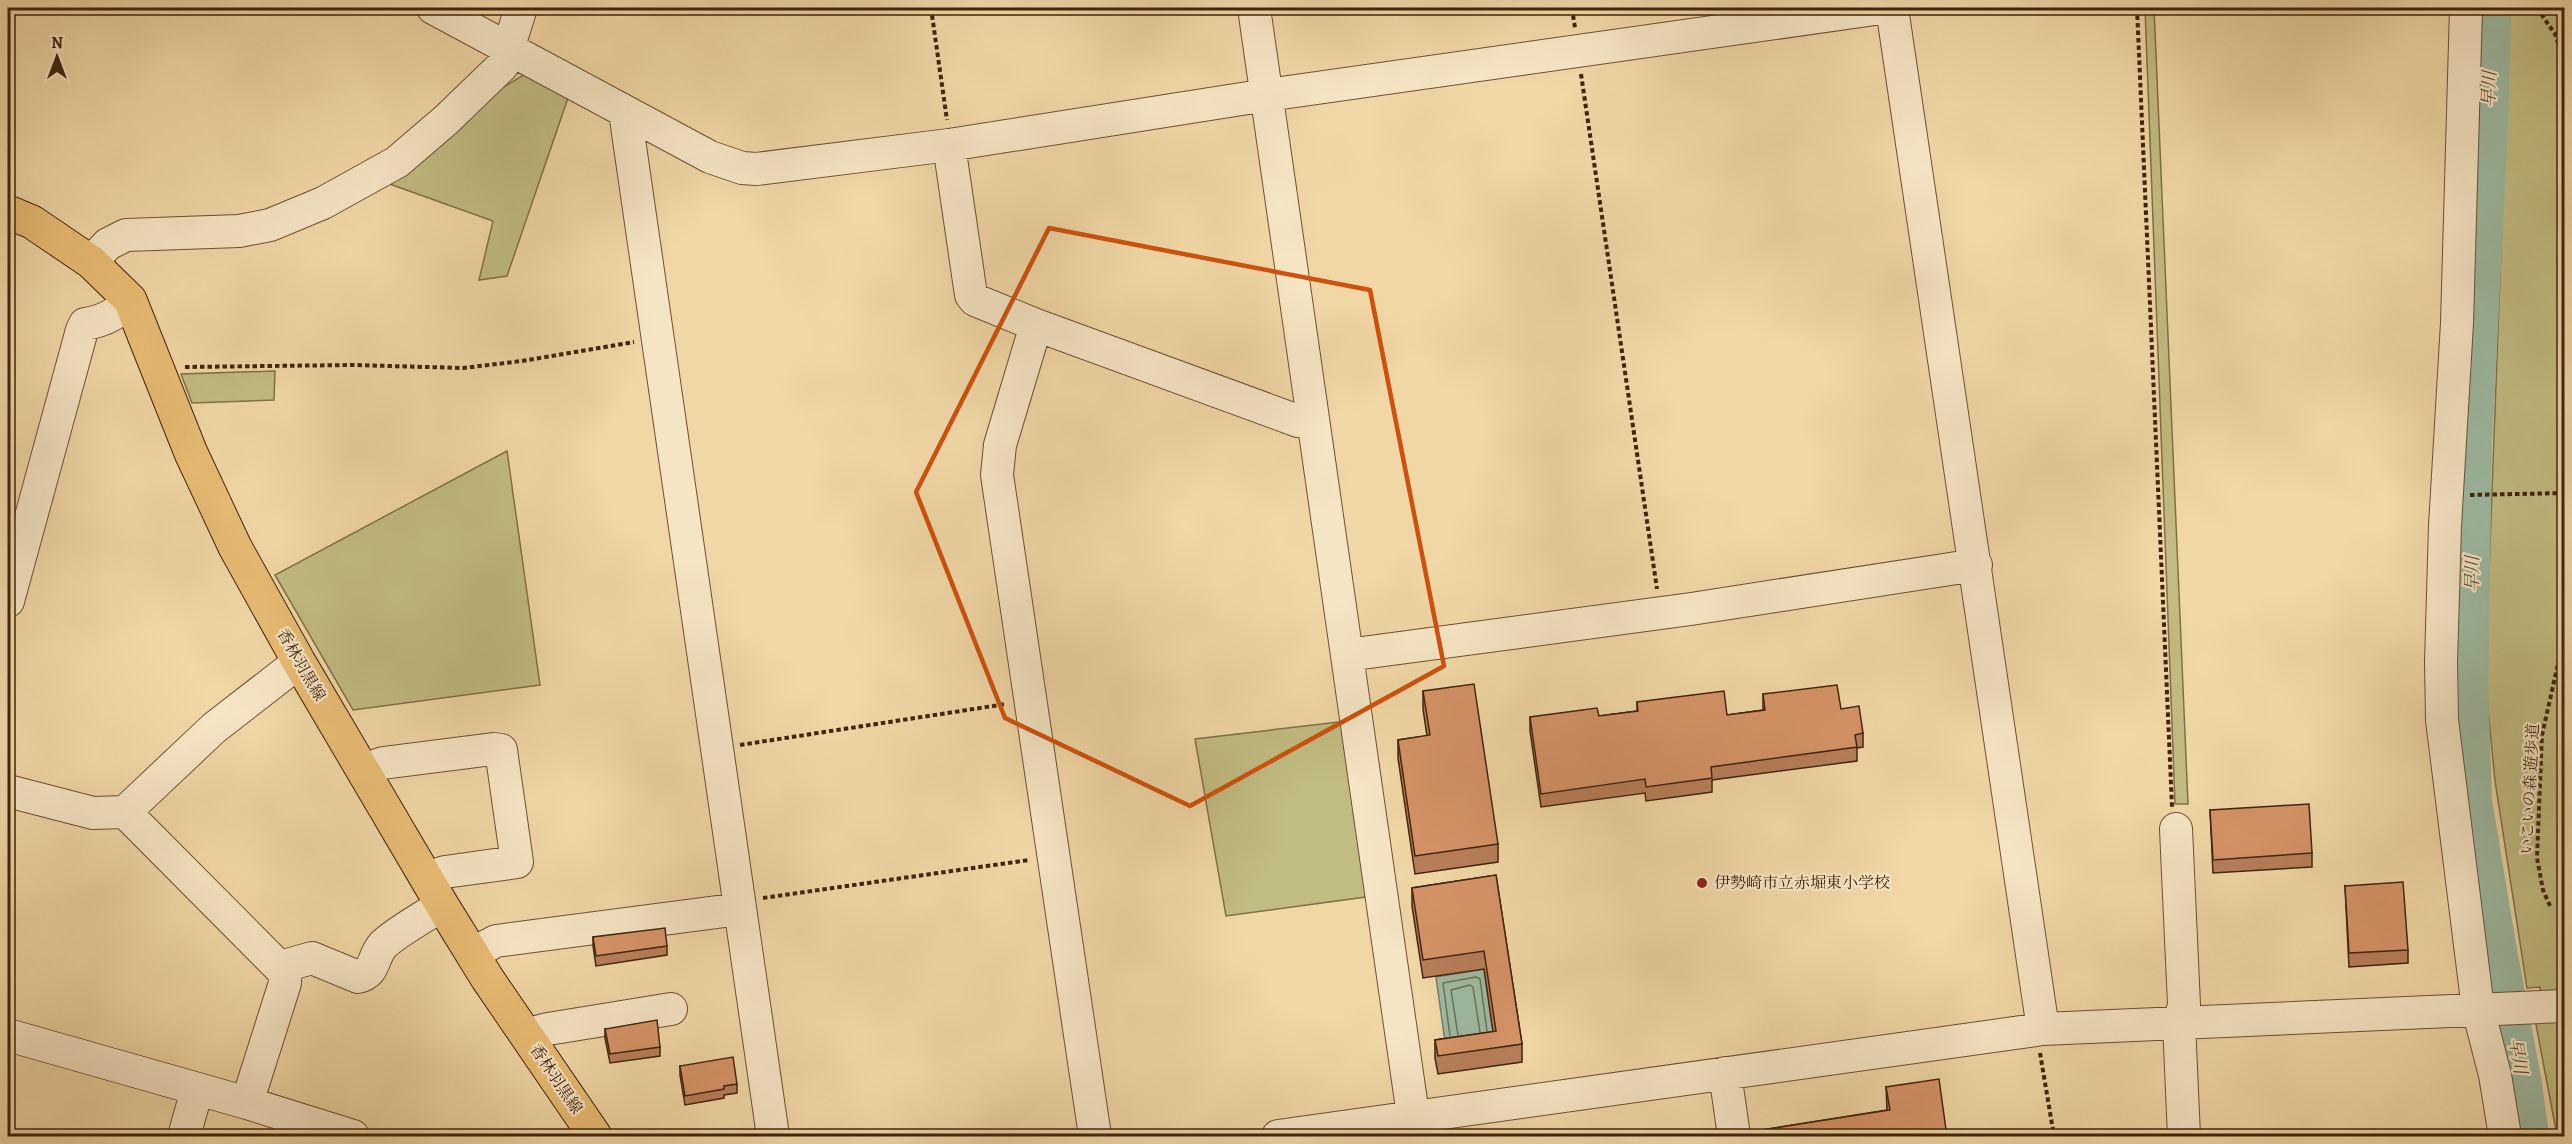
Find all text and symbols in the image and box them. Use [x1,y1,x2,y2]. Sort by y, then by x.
north arrow [27,27,87,87]
text: N [51,32,63,54]
water label: 早川 [2476,69,2502,107]
water label: 早川 [2460,554,2484,592]
street label: 香林羽黒線 [271,625,331,705]
street label: いこいの森 遊歩道 [2516,723,2544,855]
place label: 伊勢崎市立赤堀東小学校 [1714,872,1890,894]
marker: 伊勢崎市立赤堀東小学校 [1695,876,1709,890]
water label: 早川 [2503,1036,2533,1078]
street label: 香林羽黒線 [525,1040,587,1118]

